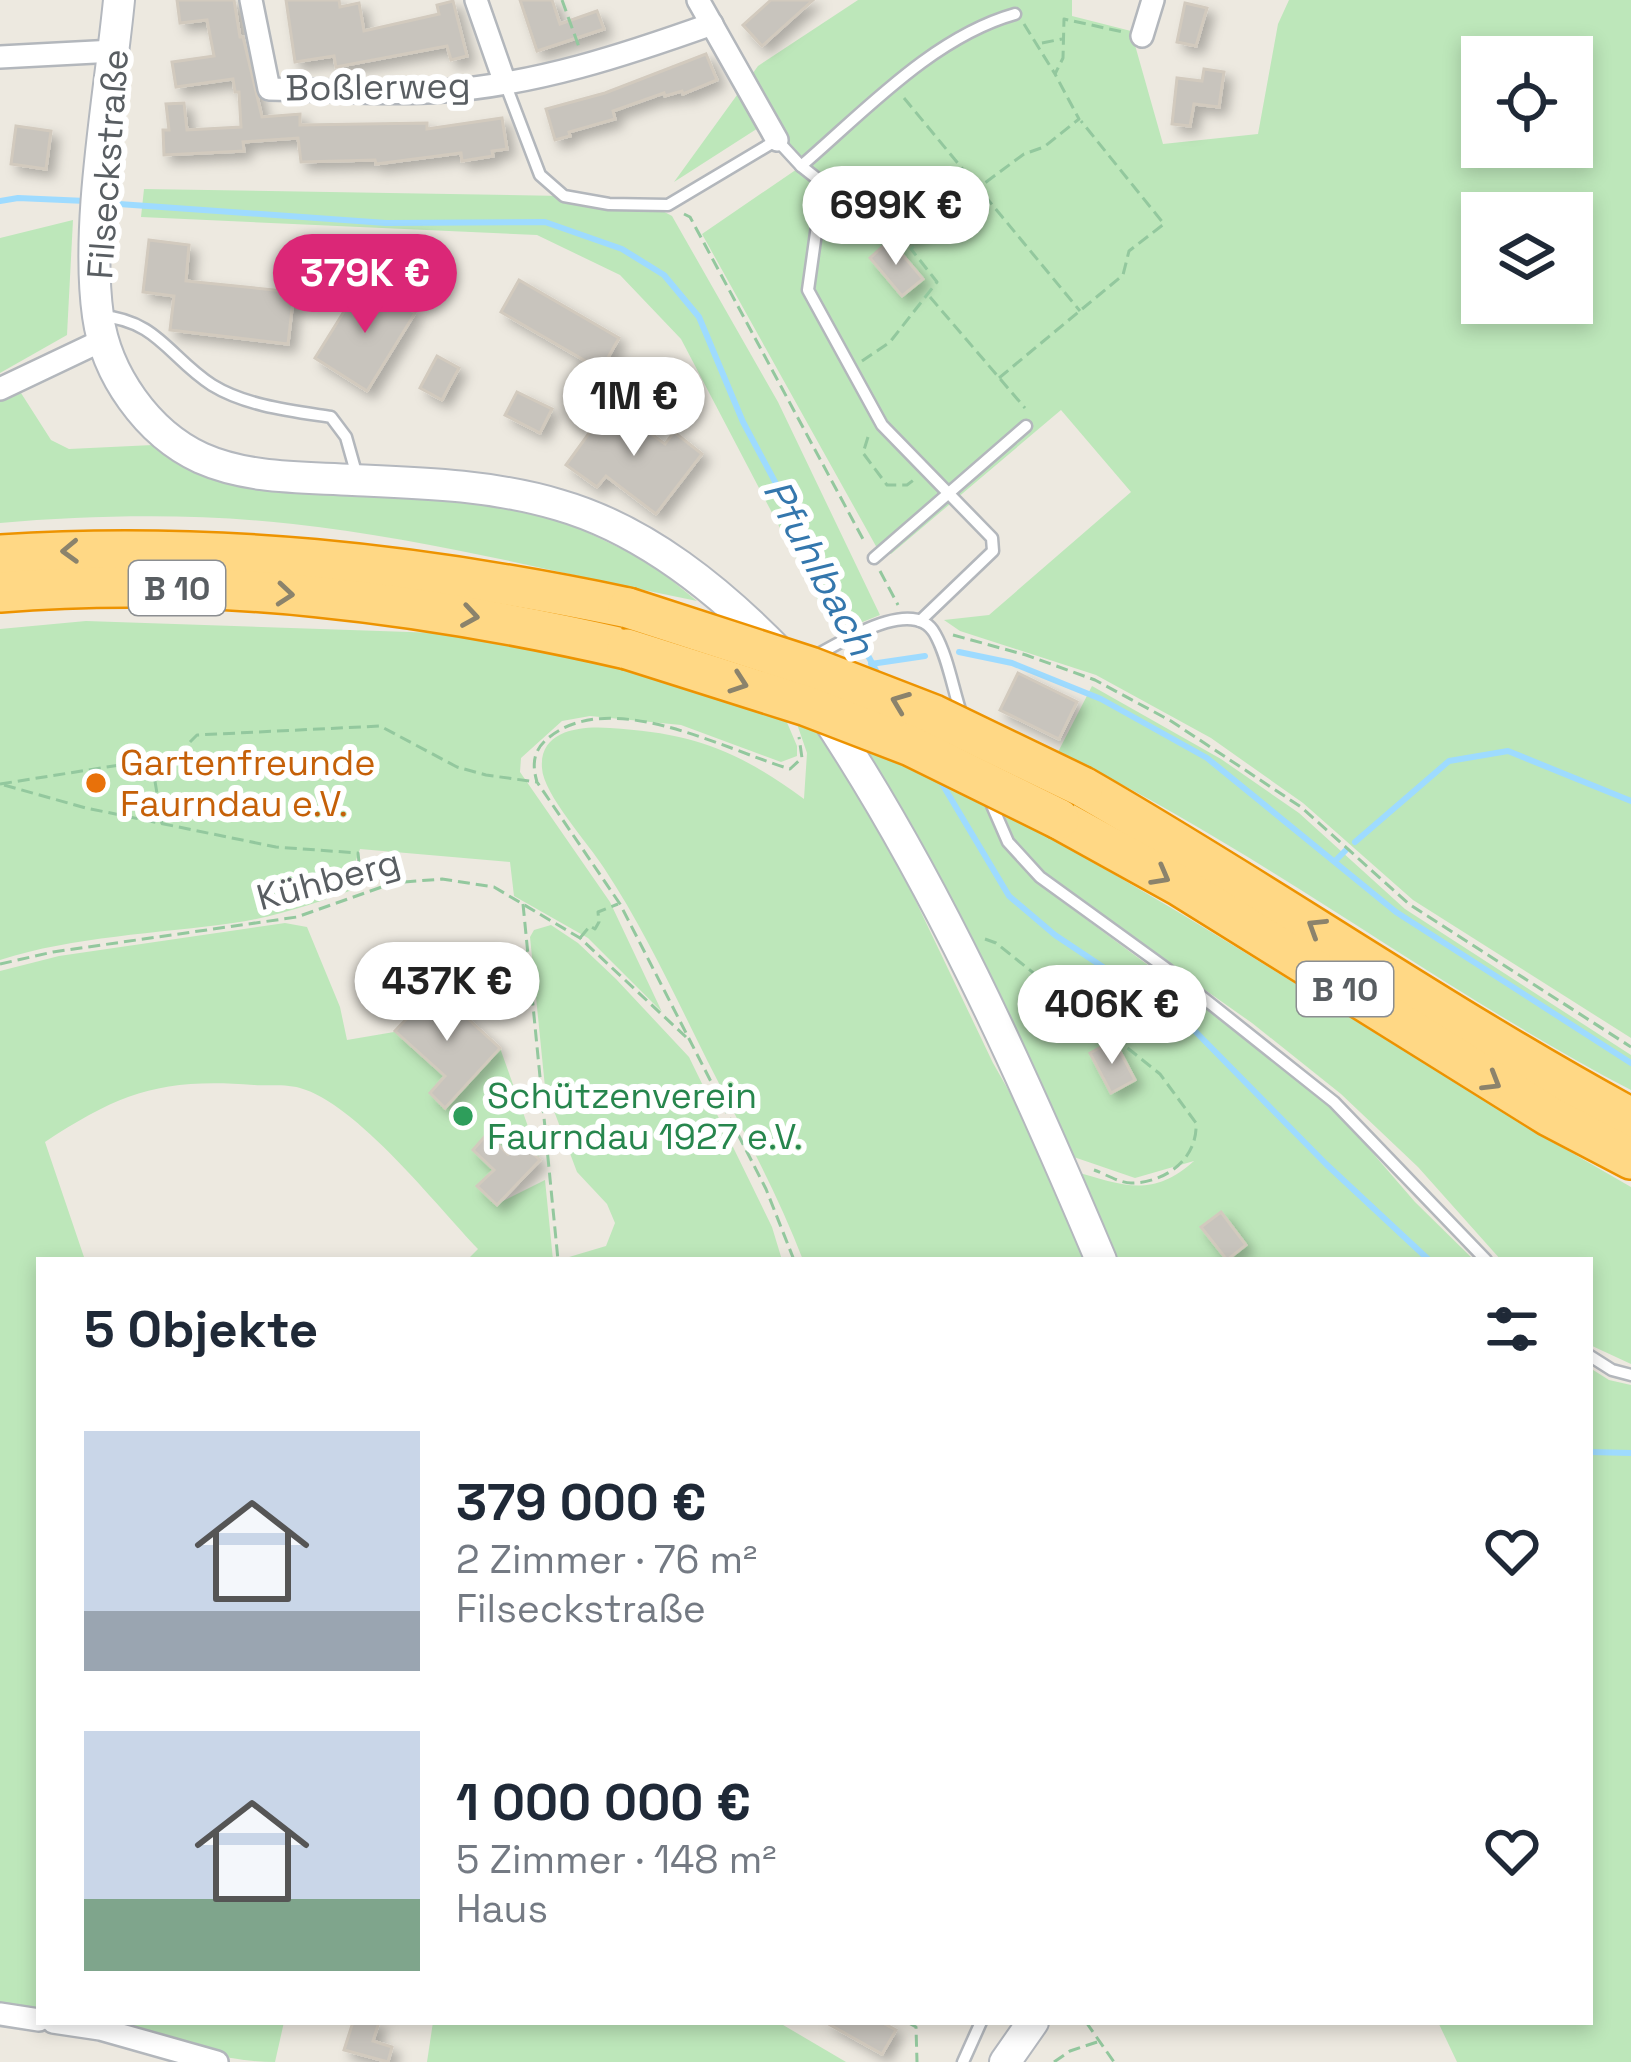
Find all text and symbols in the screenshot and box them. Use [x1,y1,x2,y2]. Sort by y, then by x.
map controls [1461,36,1593,324]
button: locate [1461,36,1593,168]
street label: Filseckstraße [77,47,139,281]
street label: Boßlerweg [285,62,471,112]
pin: 699K € [798,166,994,268]
text: 699K € [829,180,963,229]
button: layers [1461,192,1593,324]
pin: 379K € [267,234,463,336]
text: 379K € [300,248,430,297]
pin: 1M € [563,357,705,459]
text: 1M € [590,371,678,420]
water label: Pfuhlbach [753,471,887,665]
one-way arrow [60,537,79,563]
road number: B 10 [129,561,225,615]
one-way arrow [276,581,295,606]
one-way arrow [460,602,480,627]
one-way arrow [728,669,749,694]
one-way arrow [891,692,912,717]
place label: Gartenfreunde Faurndau e.V. [120,740,376,827]
marker: Gartenfreunde Faurndau e.V. [83,770,109,796]
street label: Kühberg [252,839,405,921]
one-way arrow [1148,862,1170,885]
one-way arrow [1307,919,1329,941]
pin: 437K € [349,942,545,1044]
text: 437K € [382,956,512,1005]
road number: B 10 [1297,962,1393,1016]
pin: 406K € [1014,965,1210,1067]
text: 406K € [1045,979,1179,1028]
one-way arrow [1479,1068,1501,1090]
place label: Schützenverein Faurndau 1927 e.V. [487,1073,803,1160]
marker: Schützenverein Faurndau 1927 e.V. [450,1103,476,1129]
icon: filters [1479,1296,1545,1362]
text: 5 Objekte [84,1297,318,1362]
text: 379 000 € [456,1470,706,1535]
icon: home [180,1479,324,1623]
icon: heart [1479,1518,1545,1584]
text: 2 Zimmer · 76 m² [456,1535,757,1584]
text: Filseckstraße [456,1584,706,1633]
text: 1 000 000 € [456,1770,751,1835]
icon: home [180,1779,324,1923]
icon: heart [1479,1818,1545,1884]
text: 5 Zimmer · 148 m² [456,1835,776,1884]
text: Haus [456,1884,548,1933]

